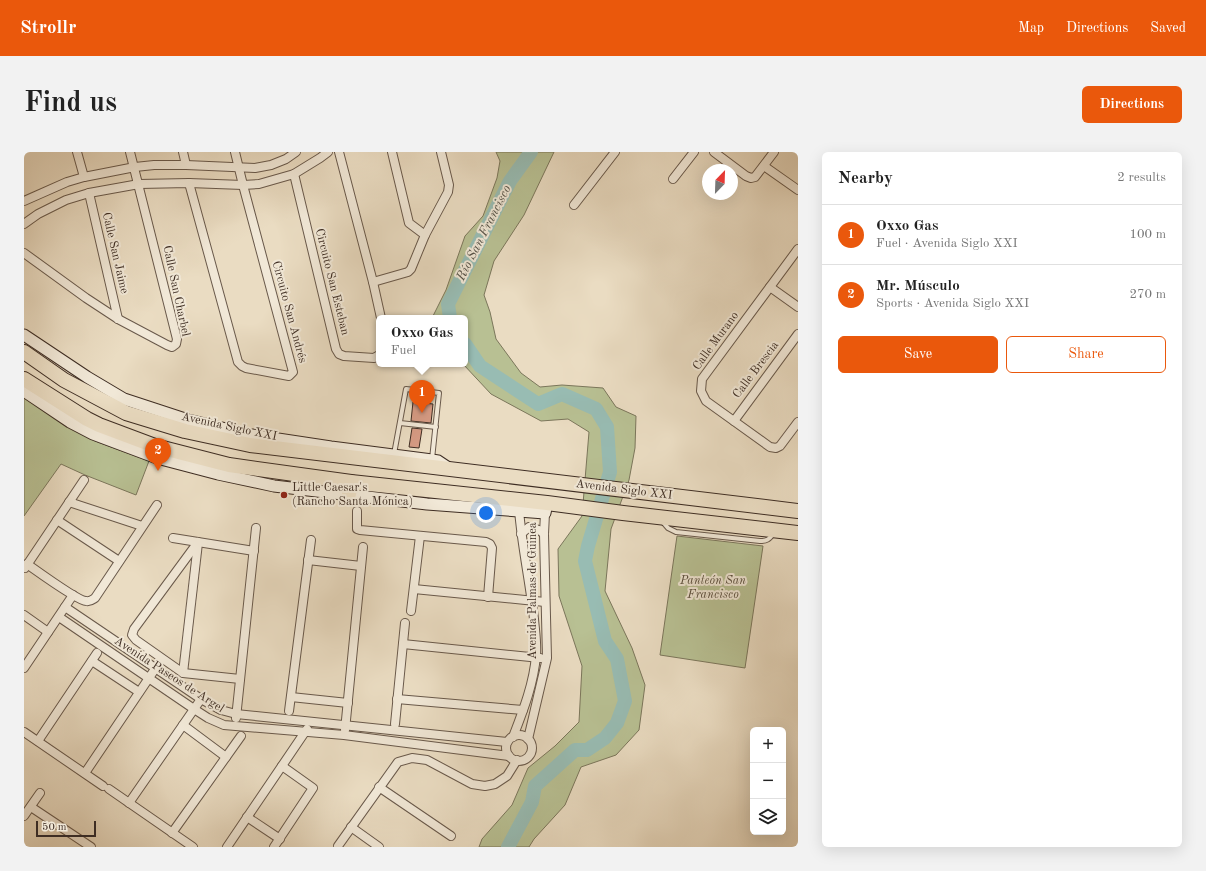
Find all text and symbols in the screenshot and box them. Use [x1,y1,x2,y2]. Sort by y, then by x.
text: Strollr [20,19,76,38]
text: Map [1018,21,1044,35]
text: Directions [1066,21,1128,35]
text: Saved [1150,21,1186,35]
button: Directions [1082,86,1182,123]
text: Find us [24,90,117,118]
north arrow [702,164,738,200]
text: Nearby [838,170,893,187]
text: 2 results [1117,171,1166,184]
water label: Río San Francisco [454,183,514,284]
street label: Calle San Jaime [100,211,130,295]
text: Oxxo Gas [876,219,938,234]
street label: Circuito San Esteban [313,227,351,337]
text: 1 [847,228,855,241]
text: 100 m [1129,228,1166,241]
text: Fuel · Avenida Siglo XXI [876,237,1018,250]
street label: Calle San Charbel [160,244,192,338]
street label: Circuito San Andrés [270,260,308,364]
text: Mr. Músculo [876,279,960,294]
text: 2 [847,288,855,301]
text: 270 m [1129,288,1166,301]
text: Sports · Avenida Siglo XXI [876,297,1029,310]
street label: Calle Murano [691,309,741,372]
popup [376,315,468,367]
text: Oxxo Gas [391,326,453,341]
button: Save [838,336,998,373]
button: Share [1006,336,1166,373]
street label: Calle Brescia [731,339,781,401]
text: Fuel [391,344,416,357]
pin: 1 [409,380,435,413]
street label: Avenida Siglo XXI [180,411,278,443]
pin: 2 [145,438,171,471]
street label: Avenida Siglo XXI [575,478,673,502]
place label: Little Caesar's (Rancho Santa Mónica) [292,482,413,508]
marker: Little Caesar's (Rancho Santa Mónica) [279,490,289,500]
your location [476,503,496,523]
street label: Avenida Palmas de Guinea [527,522,539,660]
park label: Panteón San Francisco [679,575,746,601]
street label: Avenida Paseos de Argel [112,635,226,715]
map controls [750,727,786,835]
button: + [750,727,786,763]
button: − [750,763,786,799]
button: layers [750,799,786,835]
scale bar [36,819,96,838]
text: 50 m [42,822,67,833]

